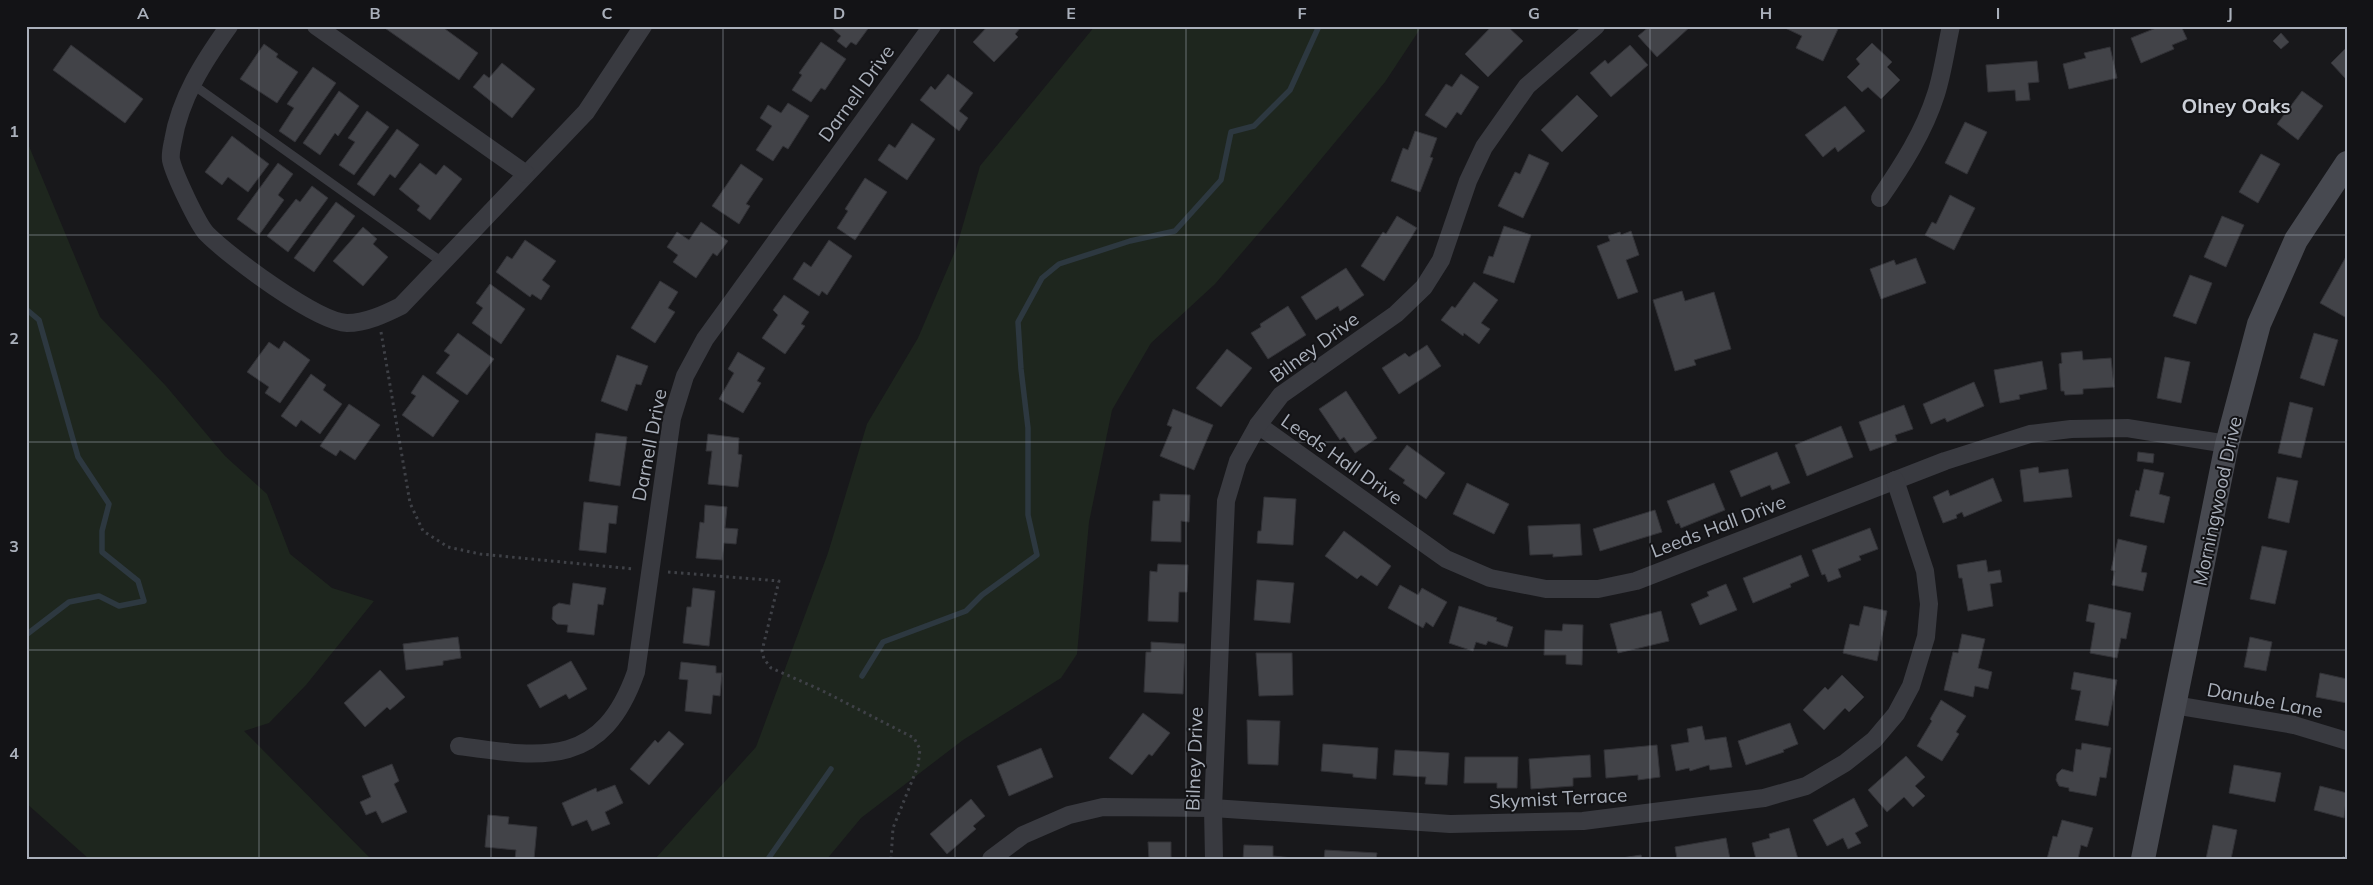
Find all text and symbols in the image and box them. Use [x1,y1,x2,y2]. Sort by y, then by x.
text: A [137,3,149,23]
text: B [369,3,381,23]
text: C [602,3,613,23]
text: D [833,3,845,23]
text: E [1066,3,1076,23]
text: F [1297,3,1307,23]
text: G [1528,3,1540,23]
text: H [1760,3,1772,23]
text: I [1996,3,2000,23]
text: J [2227,3,2233,23]
street label: Darnell Drive [813,40,899,146]
district label: Olney Oaks [2181,93,2291,118]
text: 1 [9,121,19,141]
street label: Bilney Drive [1265,307,1363,387]
text: 2 [9,328,19,348]
street label: Darnell Drive [626,387,672,503]
street label: Leeds Hall Drive [1277,408,1407,510]
street label: Morningwood Drive [2187,414,2247,588]
street label: Leeds Hall Drive [1647,489,1789,563]
text: 3 [9,536,19,556]
street label: Danube Lane [2205,677,2325,723]
street label: Bilney Drive [1180,706,1208,812]
text: 4 [9,743,19,763]
street label: Skymist Terrace [1488,782,1628,814]

